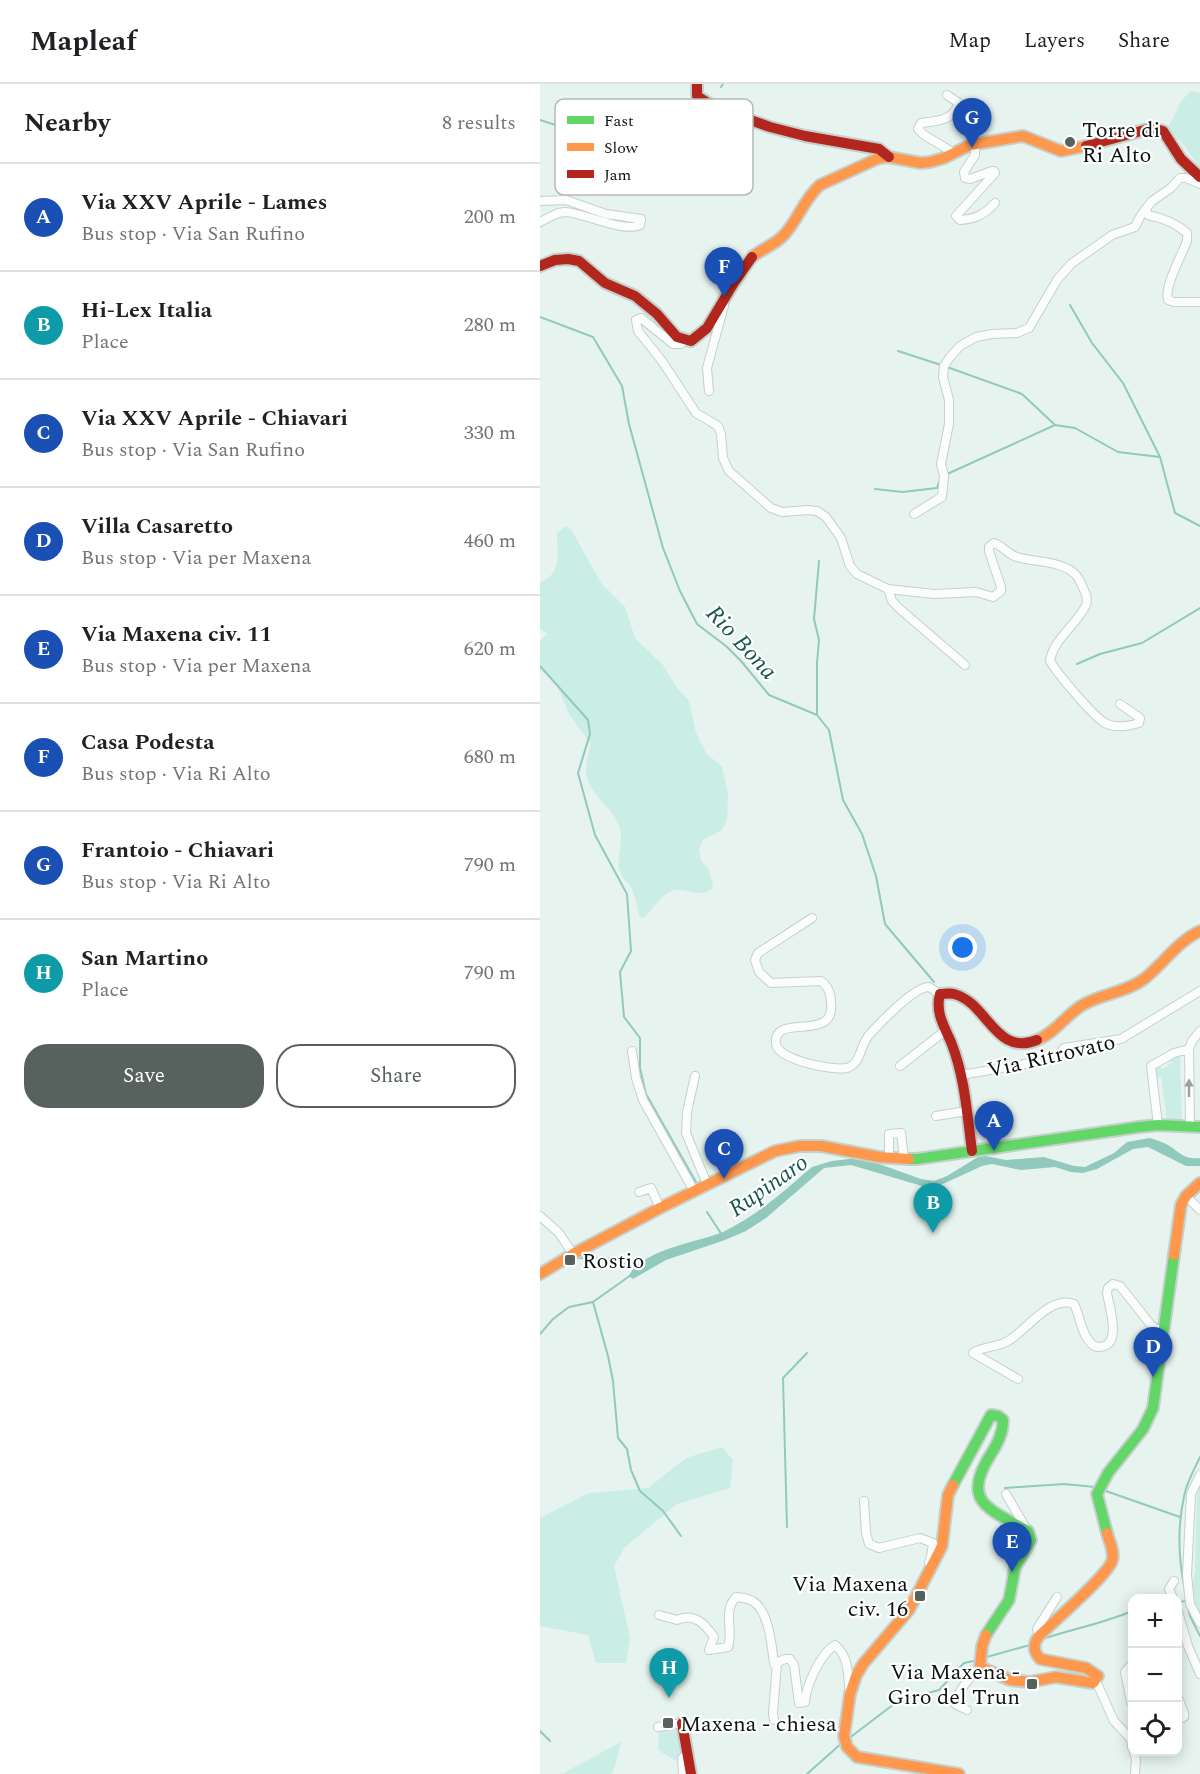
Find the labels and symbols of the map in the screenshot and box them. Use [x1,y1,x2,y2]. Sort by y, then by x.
pin: G [952,98,992,148]
legend [555,99,753,195]
text: Fast [604,109,634,133]
place label: Torre di Ri Alto [1082,114,1160,172]
marker: Torre di Ri Alto [1063,135,1077,149]
text: Slow [604,136,639,160]
text: Jam [604,163,632,187]
pin: F [704,248,744,297]
water label: Rio Bona [697,597,786,688]
your location [948,933,977,962]
street label: Via Ritrovato [984,1026,1119,1087]
one-way arrow [1184,1078,1194,1097]
pin: A [974,1102,1014,1151]
pin: C [704,1130,744,1179]
water label: Rupinaro [721,1145,816,1227]
pin: B [914,1184,952,1233]
place label: Rostio [582,1245,644,1278]
marker: Rostio [563,1253,577,1267]
pin: D [1134,1328,1172,1377]
pin: E [992,1522,1032,1572]
place label: Via Maxena civ. 16 [792,1568,908,1626]
marker: Via Maxena civ. 16 [913,1589,927,1603]
pin: H [650,1648,688,1698]
place label: Via Maxena - Giro del Trun [887,1656,1020,1714]
marker: Via Maxena - Giro del Trun [1025,1677,1039,1691]
place label: Maxena - chiesa [680,1708,837,1741]
marker: Maxena - chiesa [661,1716,675,1730]

